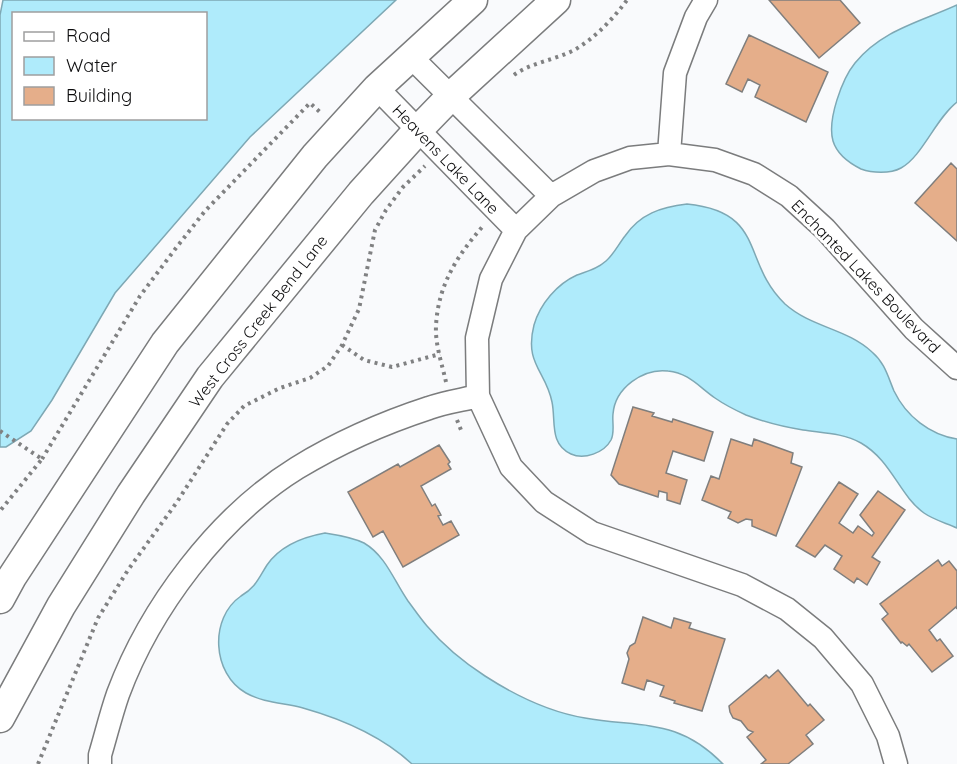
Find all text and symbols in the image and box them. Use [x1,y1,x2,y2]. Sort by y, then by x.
legend [12,12,207,120]
text: Road [66,24,111,47]
text: Water [66,54,117,77]
text: Building [66,84,132,107]
street label: Heavens Lake Lane [388,100,504,218]
street label: Enchanted Lakes Boulevard [787,195,945,357]
street label: West Cross Creek Bend Lane [184,231,332,411]

